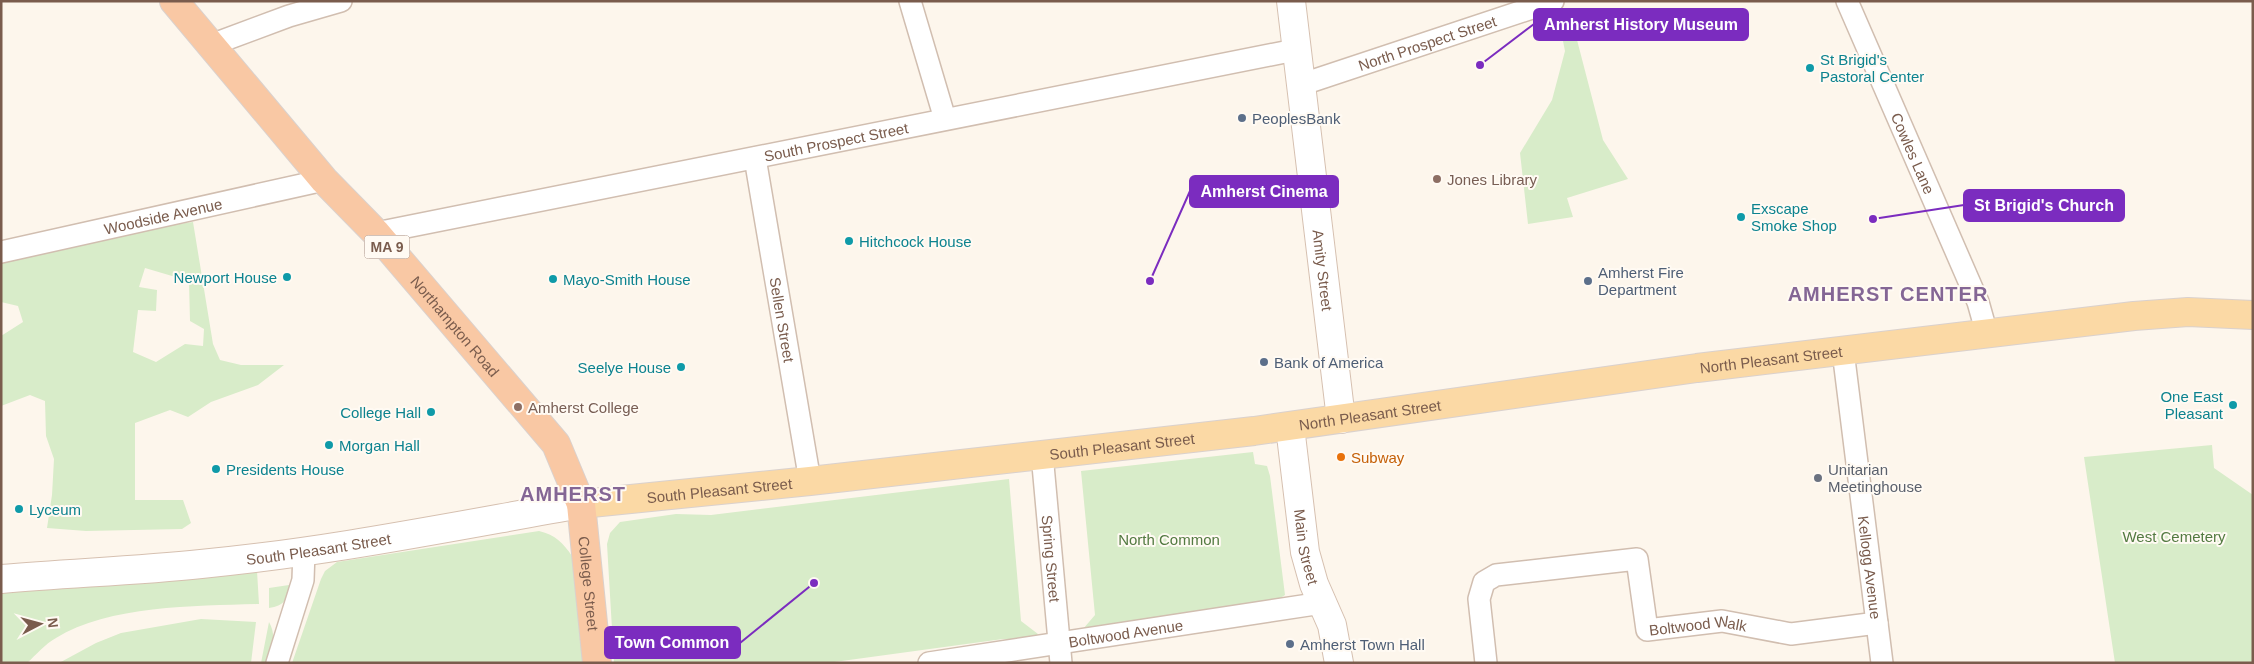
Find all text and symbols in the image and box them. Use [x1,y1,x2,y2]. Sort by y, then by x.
callout: Amherst History Museum [1534,9,1748,40]
street label: North Prospect Street [1356,12,1499,74]
text: Amherst History Museum [1544,16,1738,33]
place label: St Brigid's Pastoral Center [1820,51,1924,85]
marker: St Brigid's Pastoral Center [1804,62,1816,74]
place label: PeoplesBank [1252,110,1341,127]
street label: Cowles Lane [1888,110,1938,196]
marker: PeoplesBank [1236,112,1248,124]
street label: South Prospect Street [762,119,910,164]
place label: Jones Library [1447,171,1538,188]
marker: Jones Library [1431,173,1443,185]
callout: Amherst Cinema [1190,176,1338,207]
text: Amherst Cinema [1200,183,1328,200]
callout: St Brigid's Church [1964,190,2124,221]
street label: Woodside Avenue [102,194,224,237]
text: St Brigid's Church [1974,197,2114,214]
place label: Exscape Smoke Shop [1751,200,1837,234]
marker: Exscape Smoke Shop [1735,211,1747,223]
street label: Amity Street [1310,228,1337,312]
place label: Hitchcock House [859,233,972,250]
marker: Hitchcock House [843,235,855,247]
road number: MA 9 [364,236,410,258]
place label: Amherst Fire Department [1598,264,1684,298]
place label: Newport House [174,269,277,286]
marker: Newport House [281,271,293,283]
place label: Mayo-Smith House [563,271,691,288]
street label: Northampton Road [408,272,503,380]
marker: Mayo-Smith House [547,273,559,285]
marker: Amherst Fire Department [1582,275,1594,287]
street label: Sellen Street [767,276,798,364]
district label: AMHERST CENTER [1788,283,1988,305]
street label: North Pleasant Street [1699,342,1844,376]
place label: Bank of America [1274,354,1384,371]
marker: Bank of America [1258,356,1270,368]
place label: Seelye House [578,359,671,376]
marker: Seelye House [675,361,687,373]
place label: One East Pleasant [2160,388,2224,422]
street label: North Pleasant Street [1298,396,1443,433]
place label: Amherst College [528,399,639,416]
marker: One East Pleasant [2227,399,2239,411]
marker: Amherst College [512,401,524,413]
place label: College Hall [340,404,421,421]
marker: College Hall [425,406,437,418]
street label: South Pleasant Street [1048,429,1196,462]
place label: Morgan Hall [339,437,420,454]
marker: Morgan Hall [323,439,335,451]
place label: Subway [1351,449,1405,466]
marker: Subway [1335,451,1347,463]
place label: Presidents House [226,461,344,478]
place label: Unitarian Meetinghouse [1828,461,1922,495]
marker: Presidents House [210,463,222,475]
marker: Unitarian Meetinghouse [1812,472,1824,484]
street label: South Pleasant Street [646,474,794,506]
district label: AMHERST [520,483,626,505]
place label: Lyceum [29,501,81,518]
marker: Lyceum [13,503,25,515]
street label: Main Street [1291,508,1322,587]
street label: Spring Street [1039,514,1064,604]
street label: Kellogg Avenue [1855,515,1885,620]
park label: West Cemetery [2122,528,2226,545]
street label: South Pleasant Street [245,529,393,568]
park label: North Common [1118,531,1220,548]
street label: College Street [576,535,602,632]
north arrow [15,599,65,649]
street label: Boltwood Walk [1648,612,1749,638]
street label: Boltwood Avenue [1067,616,1184,650]
text: N [44,617,61,629]
callout: Town Common [605,627,740,658]
text: Town Common [615,634,729,651]
place label: Amherst Town Hall [1300,636,1425,653]
marker: Amherst Town Hall [1284,638,1296,650]

